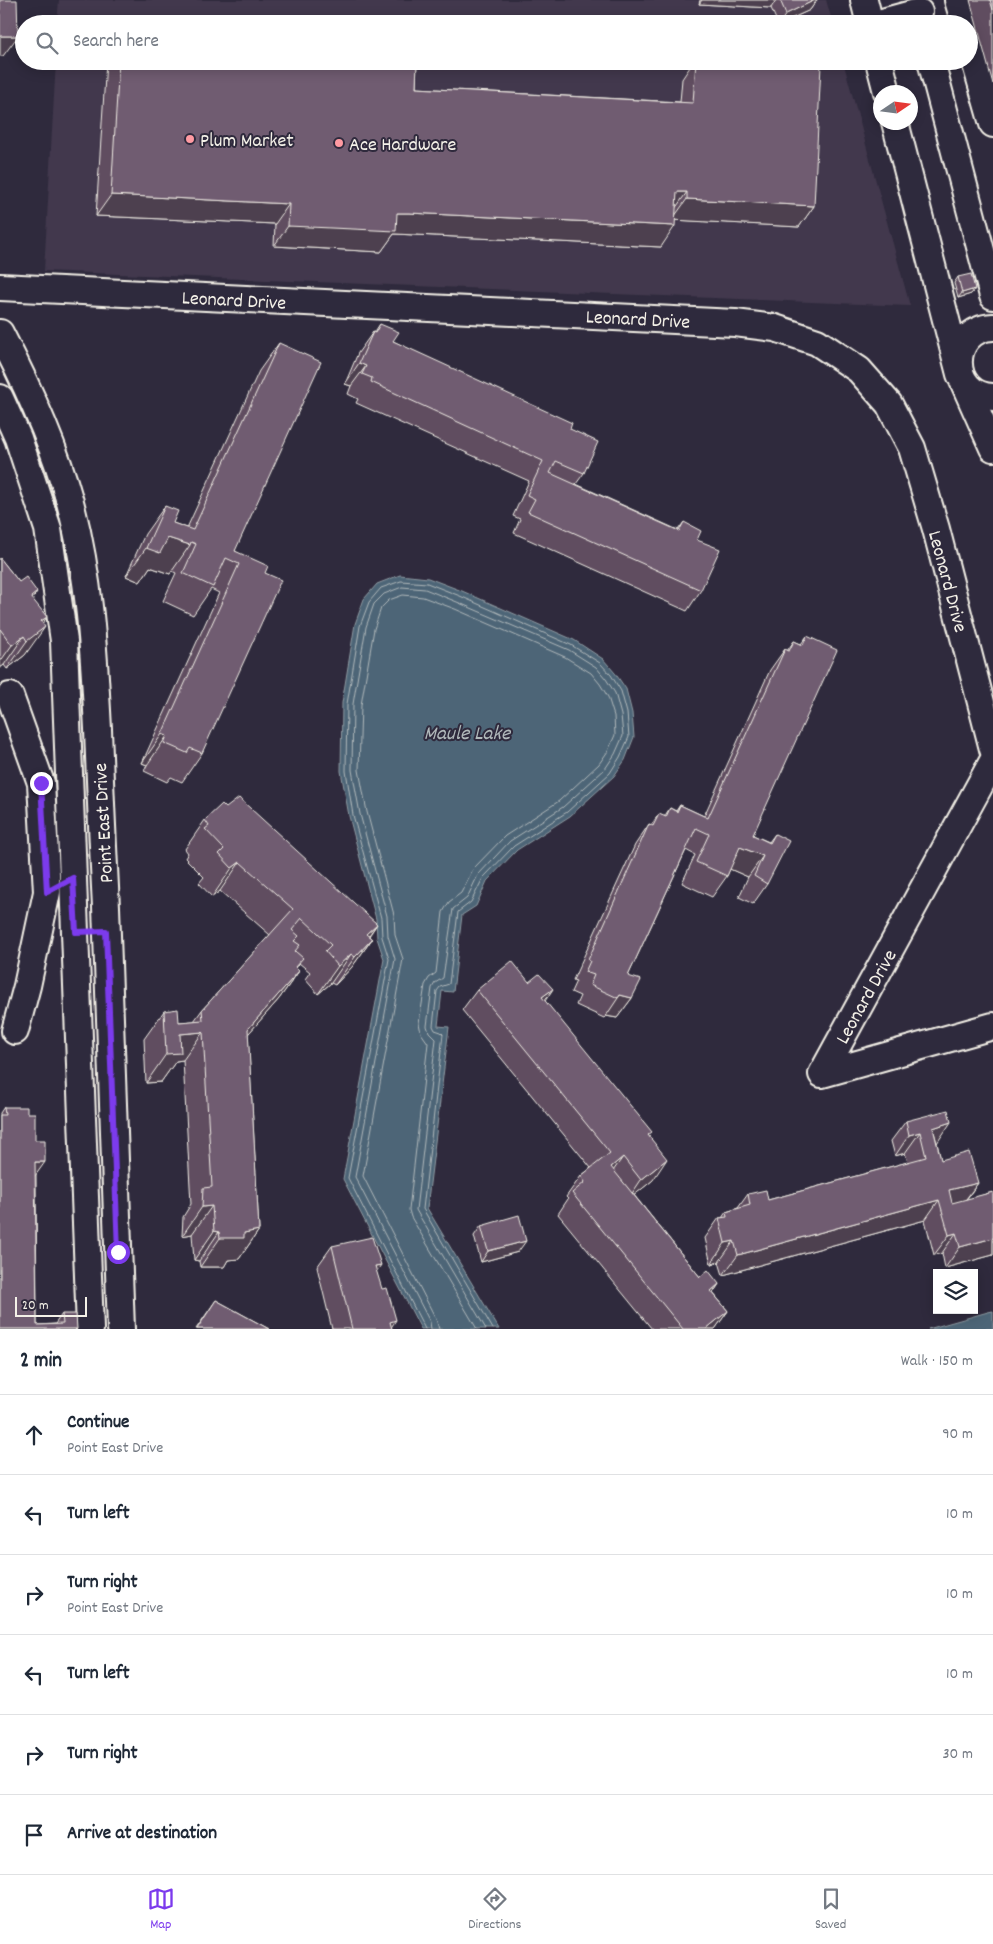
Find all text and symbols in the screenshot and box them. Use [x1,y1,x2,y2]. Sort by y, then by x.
search box [15,15,978,70]
icon: search [33,29,61,57]
text: Search here [73,29,159,56]
north arrow [873,85,918,130]
place label: Plum Market [200,128,294,156]
place label: Ace Hardware [349,132,456,160]
marker: Plum Market [184,133,196,145]
marker: Ace Hardware [333,137,345,149]
street label: Leonard Drive [181,285,287,319]
street label: Leonard Drive [585,304,691,338]
street label: Leonard Drive [919,528,973,636]
water label: Maule Lake [424,720,512,750]
street label: Point East Drive [88,762,122,884]
route end [30,772,53,795]
street label: Leonard Drive [830,945,905,1050]
route start [107,1241,130,1264]
map controls [933,1269,978,1314]
button: layers [933,1269,978,1314]
scale bar [15,1294,88,1317]
text: 20 m [22,1296,49,1316]
text: 2 min [20,1347,62,1377]
text: Walk · 150 m [901,1350,973,1373]
text: Continue [67,1410,129,1437]
icon: ahead [20,1421,48,1449]
text: 90 m [942,1423,973,1446]
text: Point East Drive [67,1437,163,1460]
icon: left [20,1501,48,1529]
text: Turn left [67,1501,130,1528]
text: 10 m [946,1503,973,1526]
text: Turn right [67,1570,138,1597]
icon: right [20,1581,48,1609]
text: 10 m [946,1583,973,1606]
text: Point East Drive [67,1597,163,1620]
icon: left [20,1661,48,1689]
text: Turn left [67,1661,130,1688]
text: 10 m [946,1663,973,1686]
icon: right [20,1741,48,1769]
text: Turn right [67,1741,138,1768]
text: 30 m [943,1743,973,1766]
icon: arrive [20,1821,48,1849]
text: Arrive at destination [67,1821,217,1848]
tab: Map [147,1885,175,1935]
tab: Directions [468,1885,521,1935]
tab: Saved [815,1885,846,1935]

